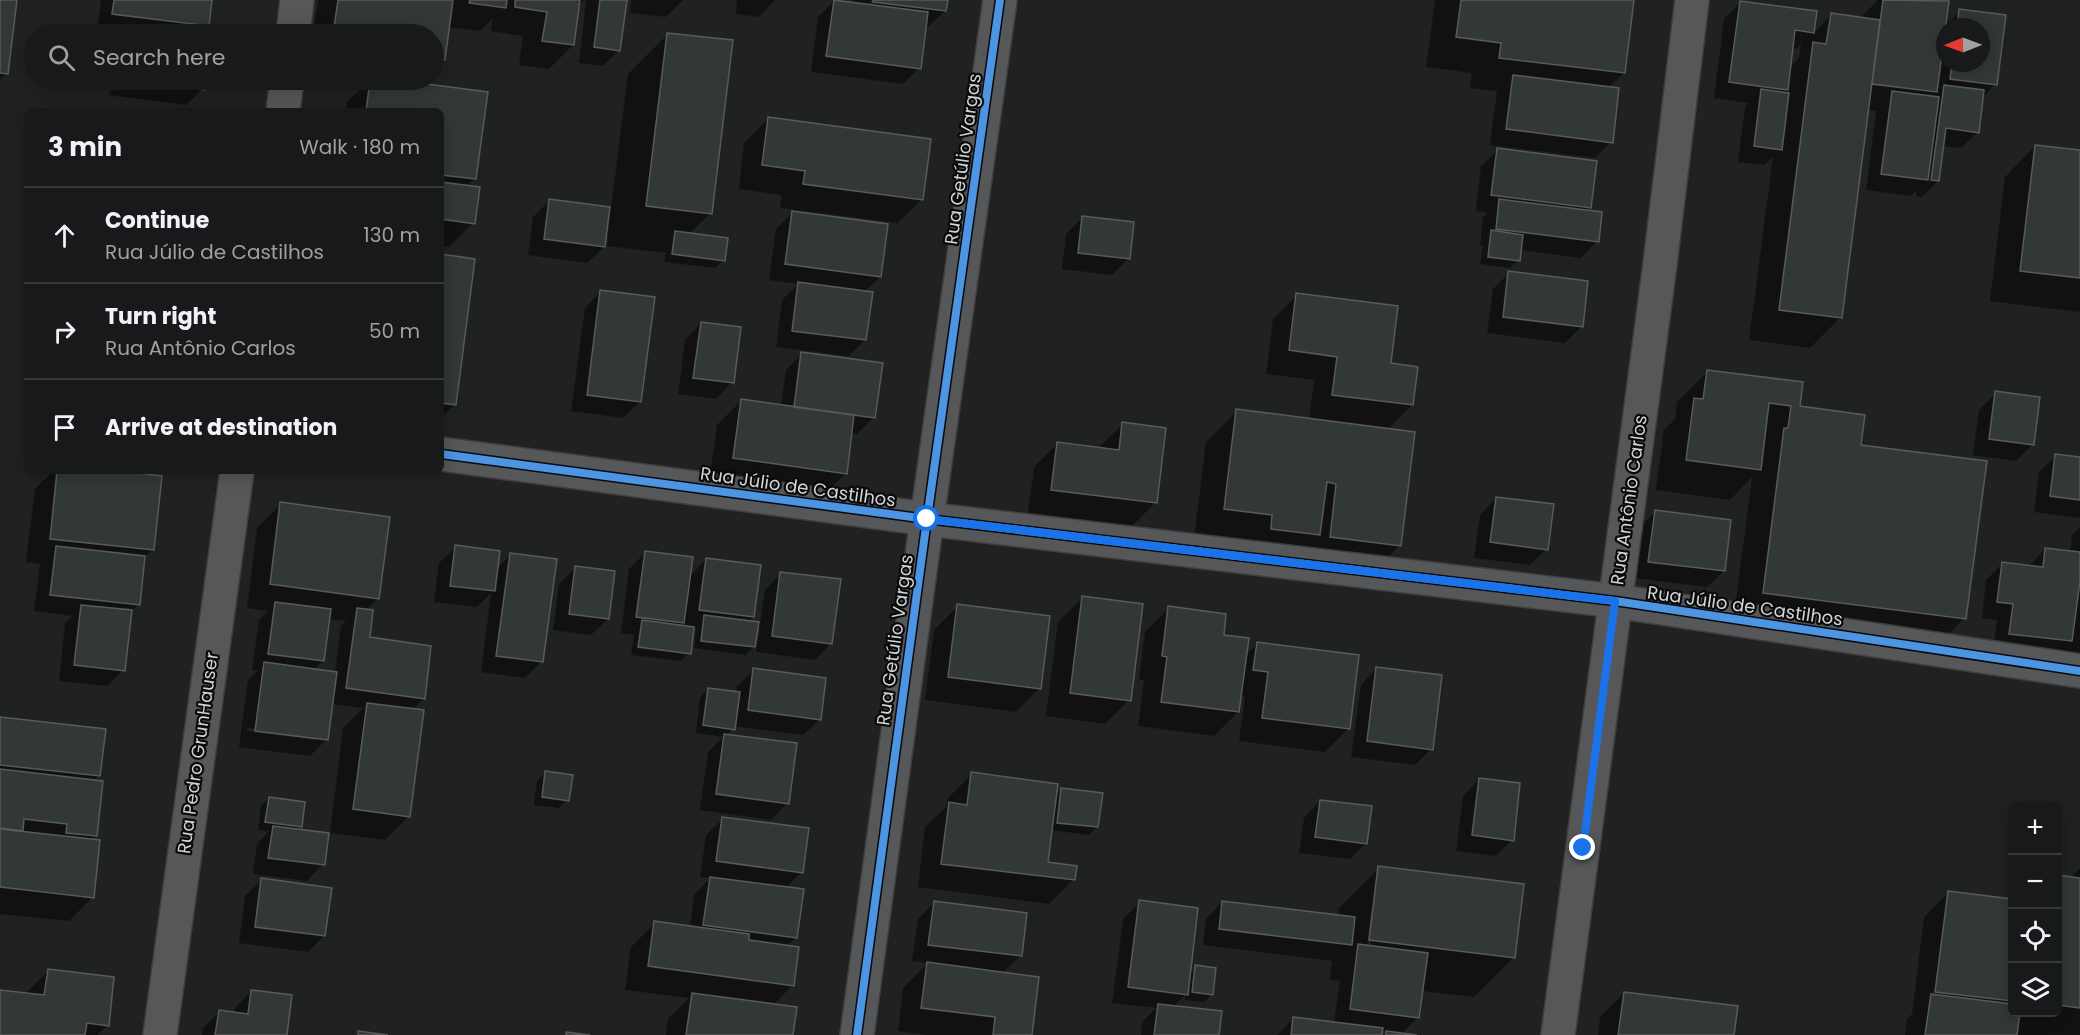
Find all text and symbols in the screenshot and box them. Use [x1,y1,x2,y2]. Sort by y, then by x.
north arrow [1936,18,1990,72]
search box [24,24,444,90]
icon: search [45,41,78,74]
text: Search here [93,42,226,73]
street label: Rua Getúlio Vargas [938,72,987,246]
text: 3 min [48,129,122,165]
text: Walk · 180 m [299,133,420,161]
text: Continue [105,205,209,236]
icon: ahead [48,219,81,252]
text: 130 m [363,221,420,249]
text: Rua Júlio de Castilhos [105,238,324,266]
text: Turn right [105,301,216,332]
icon: right [48,315,81,348]
text: 50 m [369,317,420,345]
text: Rua Antônio Carlos [105,334,296,362]
icon: arrive [48,411,81,444]
text: Arrive at destination [105,412,337,443]
street label: Rua Antônio Carlos [1604,413,1653,587]
street label: Rua Júlio de Castilhos [699,460,897,513]
route start [913,505,939,531]
street label: Rua Getúlio Vargas [870,553,919,727]
street label: Rua Júlio de Castilhos [1646,579,1844,632]
street label: Rua Pedro GrunHauser [171,650,224,855]
map controls [2008,801,2062,1017]
button: + [2008,801,2062,855]
route end [1569,834,1595,860]
button: − [2008,855,2062,909]
button: locate [2008,909,2062,963]
button: layers [2008,963,2062,1017]

